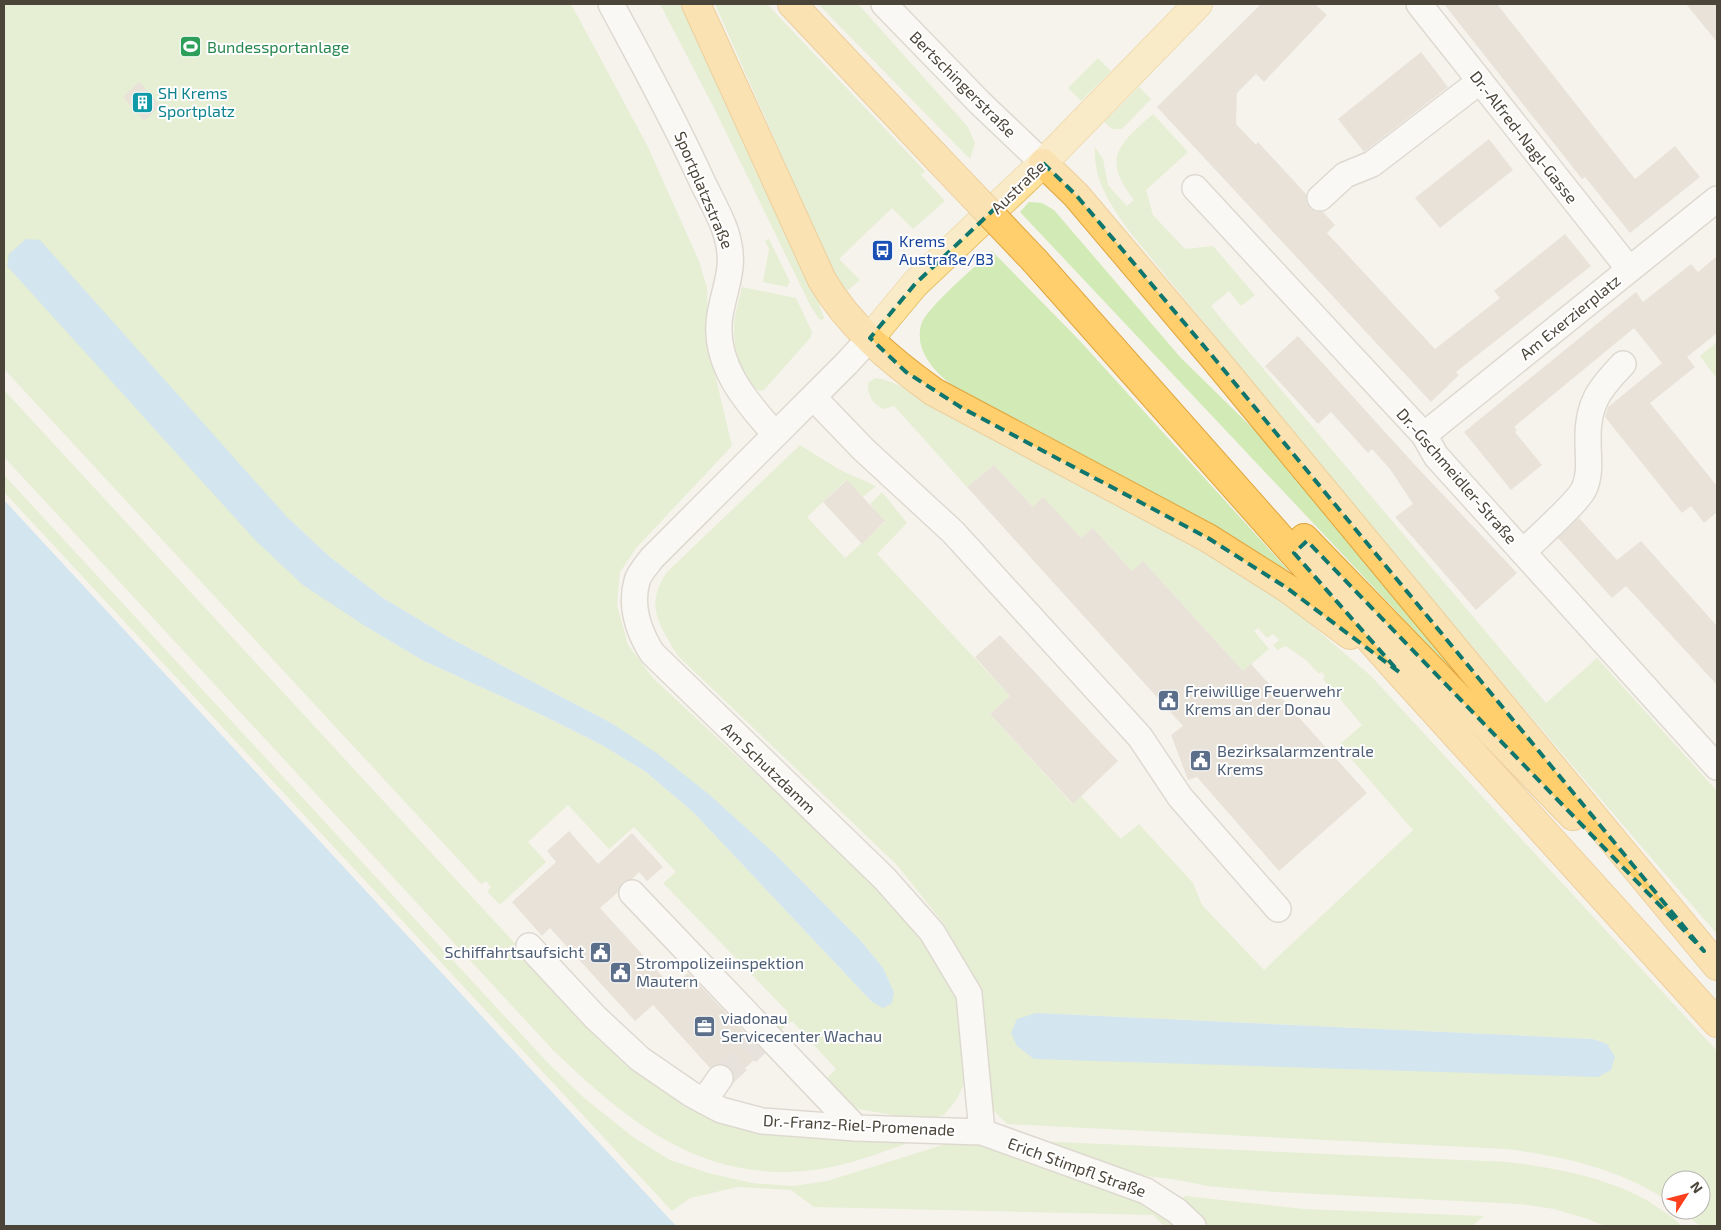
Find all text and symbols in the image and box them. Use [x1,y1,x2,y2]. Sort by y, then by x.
street label: Bertschingerstraße [906,27,1020,141]
sports icon: Bundessportanlage [179,35,203,59]
place label: Bundessportanlage [207,37,349,56]
street label: Dr.-Alfred-Nagl-Gasse [1467,67,1582,207]
place label: SH Krems Sportplatz [158,83,235,120]
building icon: SH Krems Sportplatz [130,90,154,114]
street label: Sportplatzstraße [671,128,738,251]
street label: Austraße [987,156,1049,217]
place label: Krems Austraße/B3 [899,231,994,268]
bus stop icon: Krems Austraße/B3 [871,238,895,262]
street label: Am Exerzierplatz [1516,270,1624,363]
street label: Dr.-Gschmeidler-Straße [1393,404,1522,547]
place label: Freiwillige Feuerwehr Krems an der Donau [1185,681,1343,718]
public building icon: Freiwillige Feuerwehr Krems an der Donau [1157,688,1181,712]
street label: Am Schutzdamm [719,718,820,817]
place label: Bezirksalarmzentrale Krems [1217,741,1374,778]
public building icon: Bezirksalarmzentrale Krems [1189,748,1213,772]
public building icon: Schiffahrtsaufsicht [588,940,612,964]
place label: Schiffahrtsaufsicht [445,942,584,961]
place label: Strompolizeiinspektion Mautern [636,953,804,990]
public building icon: Strompolizeiinspektion Mautern [608,960,632,984]
place label: viadonau Servicecenter Wachau [721,1008,882,1045]
office icon: viadonau Servicecenter Wachau [693,1015,717,1039]
street label: Dr.-Franz-Riel-Promenade [763,1110,955,1139]
street label: Erich Stimpfl Straße [1005,1133,1149,1200]
north arrow [1661,1170,1711,1220]
text: N [1687,1178,1707,1196]

